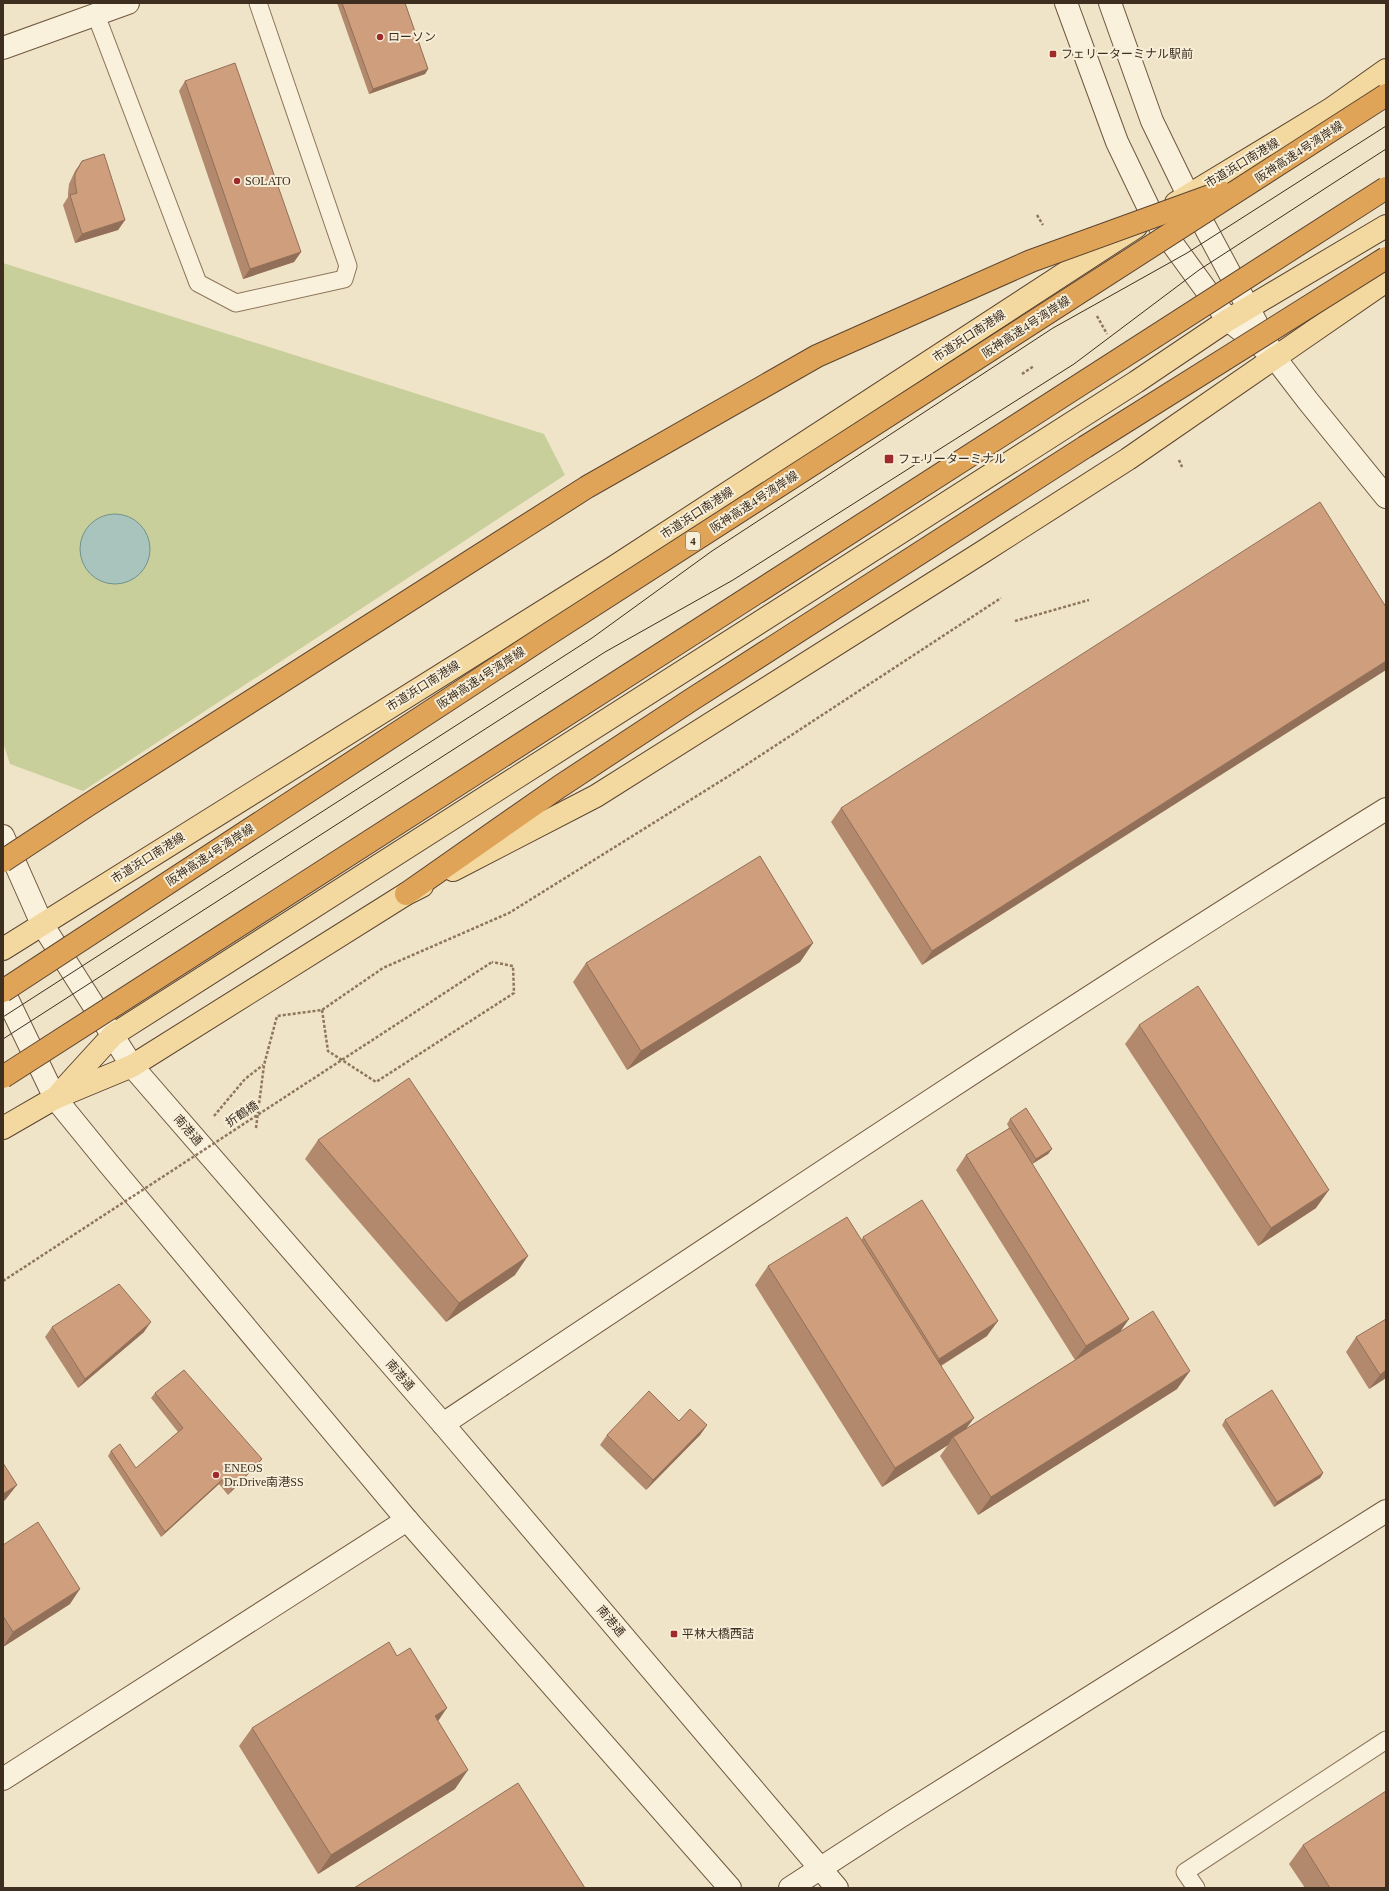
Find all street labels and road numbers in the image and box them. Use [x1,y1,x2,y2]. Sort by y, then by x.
street label: 阪神高速4号湾岸線 [1252,118,1346,186]
street label: 市道浜口南港線 [1202,135,1282,191]
street label: 阪神高速4号湾岸線 [979,293,1073,361]
street label: 市道浜口南港線 [930,307,1008,365]
street label: 阪神高速4号湾岸線 [707,468,801,536]
street label: 市道浜口南港線 [658,484,736,542]
road number: 4 [686,532,700,550]
street label: 阪神高速4号湾岸線 [434,644,528,712]
street label: 市道浜口南港線 [384,658,462,714]
street label: 阪神高速4号湾岸線 [163,821,257,889]
street label: 市道浜口南港線 [109,830,187,886]
street label: 折鶴橋 [223,1098,261,1130]
street label: 南港通 [171,1112,205,1148]
street label: 南港通 [383,1357,417,1393]
street label: 南港通 [594,1603,628,1639]

